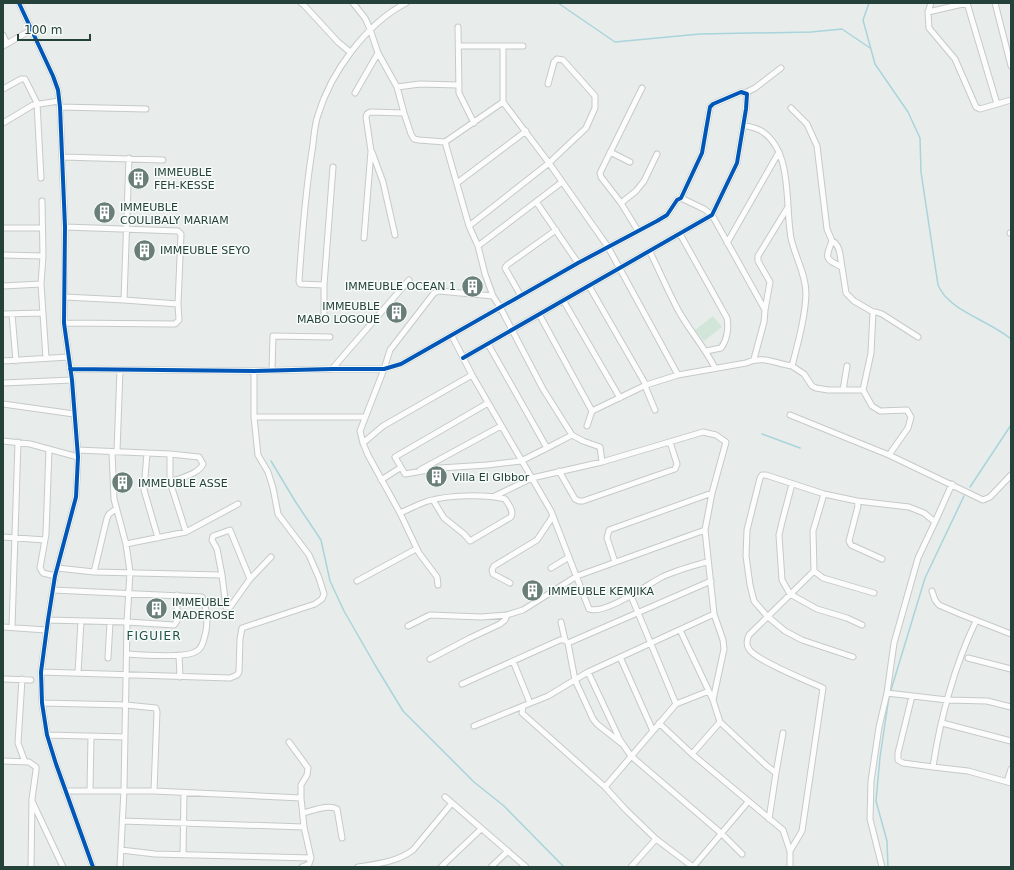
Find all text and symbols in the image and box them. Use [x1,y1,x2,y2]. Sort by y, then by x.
scale bar [18,16,90,42]
text: 100 m [24,23,62,37]
building icon: IMMEUBLE FEH-KESSE [126,165,152,191]
place label: IMMEUBLE FEH-KESSE [154,166,215,192]
building icon: IMMEUBLE COULIBALY MARIAM [91,200,117,226]
place label: IMMEUBLE COULIBALY MARIAM [120,201,229,227]
building icon: IMMEUBLE SEYO [132,237,158,263]
place label: IMMEUBLE SEYO [160,244,250,257]
building icon: IMMEUBLE OCEAN 1 [459,273,485,299]
place label: IMMEUBLE OCEAN 1 [345,280,456,293]
building icon: IMMEUBLE MABO LOGOUE [383,299,409,325]
place label: IMMEUBLE MABO LOGOUE [297,300,380,326]
building icon: Villa El GIbbor [423,464,449,490]
building icon: IMMEUBLE ASSE [109,470,135,496]
place label: Villa El GIbbor [452,471,530,484]
place label: IMMEUBLE ASSE [138,477,228,490]
building icon: IMMEUBLE KEMJIKA [520,578,546,604]
place label: IMMEUBLE KEMJIKA [548,585,655,598]
building icon: IMMEUBLE MADEROSE [144,595,170,621]
place label: IMMEUBLE MADEROSE [172,596,235,622]
district label: FIGUIER [127,629,181,643]

